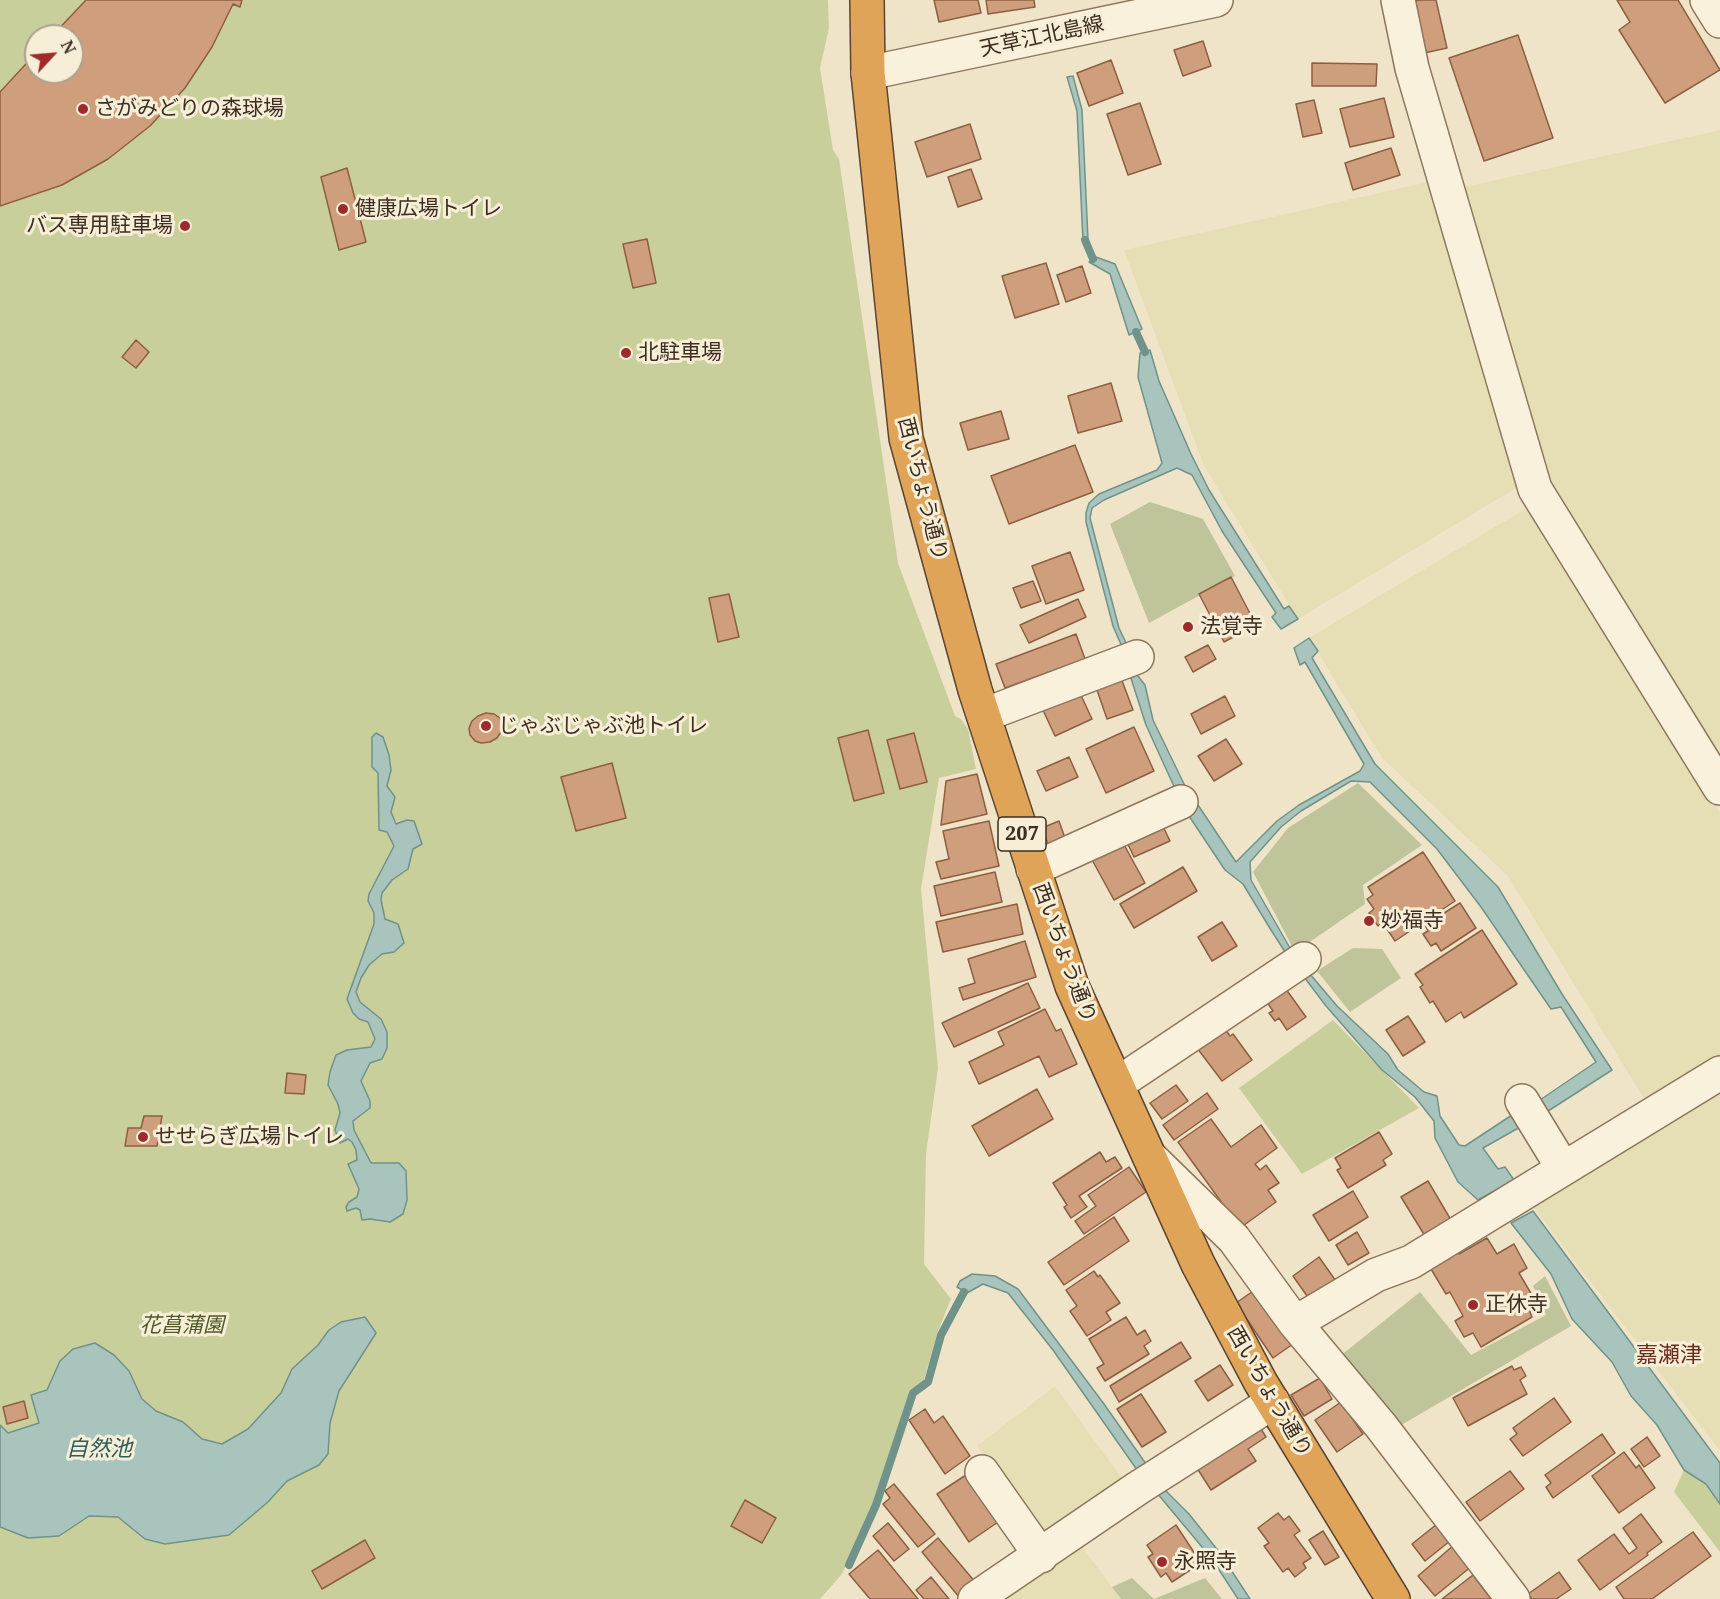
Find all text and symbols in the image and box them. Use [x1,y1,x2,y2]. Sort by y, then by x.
street label: 天草江北島線 [978,12,1106,62]
north arrow [24,24,84,84]
text: N [56,36,81,57]
place label: さがみどりの森球場 [95,96,284,122]
marker: さがみどりの森球場 [76,102,90,116]
place label: 健康広場トイレ [355,196,502,222]
marker: 健康広場トイレ [336,202,350,216]
place label: バス専用駐車場 [26,213,173,239]
marker: バス専用駐車場 [178,219,192,233]
place label: 北駐車場 [638,340,722,366]
marker: 北駐車場 [619,346,633,360]
street label: 西いちょう通り [892,415,952,563]
place label: 法覚寺 [1200,614,1263,640]
marker: 法覚寺 [1181,620,1195,634]
place label: じゃぶじゃぶ池トイレ [498,713,708,739]
marker: じゃぶじゃぶ池トイレ [479,719,493,733]
road number: 207 [998,817,1046,851]
street label: 西いちょう通り [1027,880,1101,1026]
place label: 妙福寺 [1381,908,1444,934]
marker: 妙福寺 [1362,914,1376,928]
place label: せせらぎ広場トイレ [155,1124,344,1150]
marker: せせらぎ広場トイレ [136,1130,150,1144]
place label: 正休寺 [1485,1292,1548,1318]
marker: 正休寺 [1466,1298,1480,1312]
park label: 花菖蒲園 [140,1313,224,1339]
street label: 西いちょう通り [1221,1322,1317,1462]
district label: 嘉瀬津 [1636,1343,1702,1369]
water label: 自然池 [66,1437,132,1463]
place label: 永照寺 [1174,1549,1237,1575]
marker: 永照寺 [1155,1555,1169,1569]

